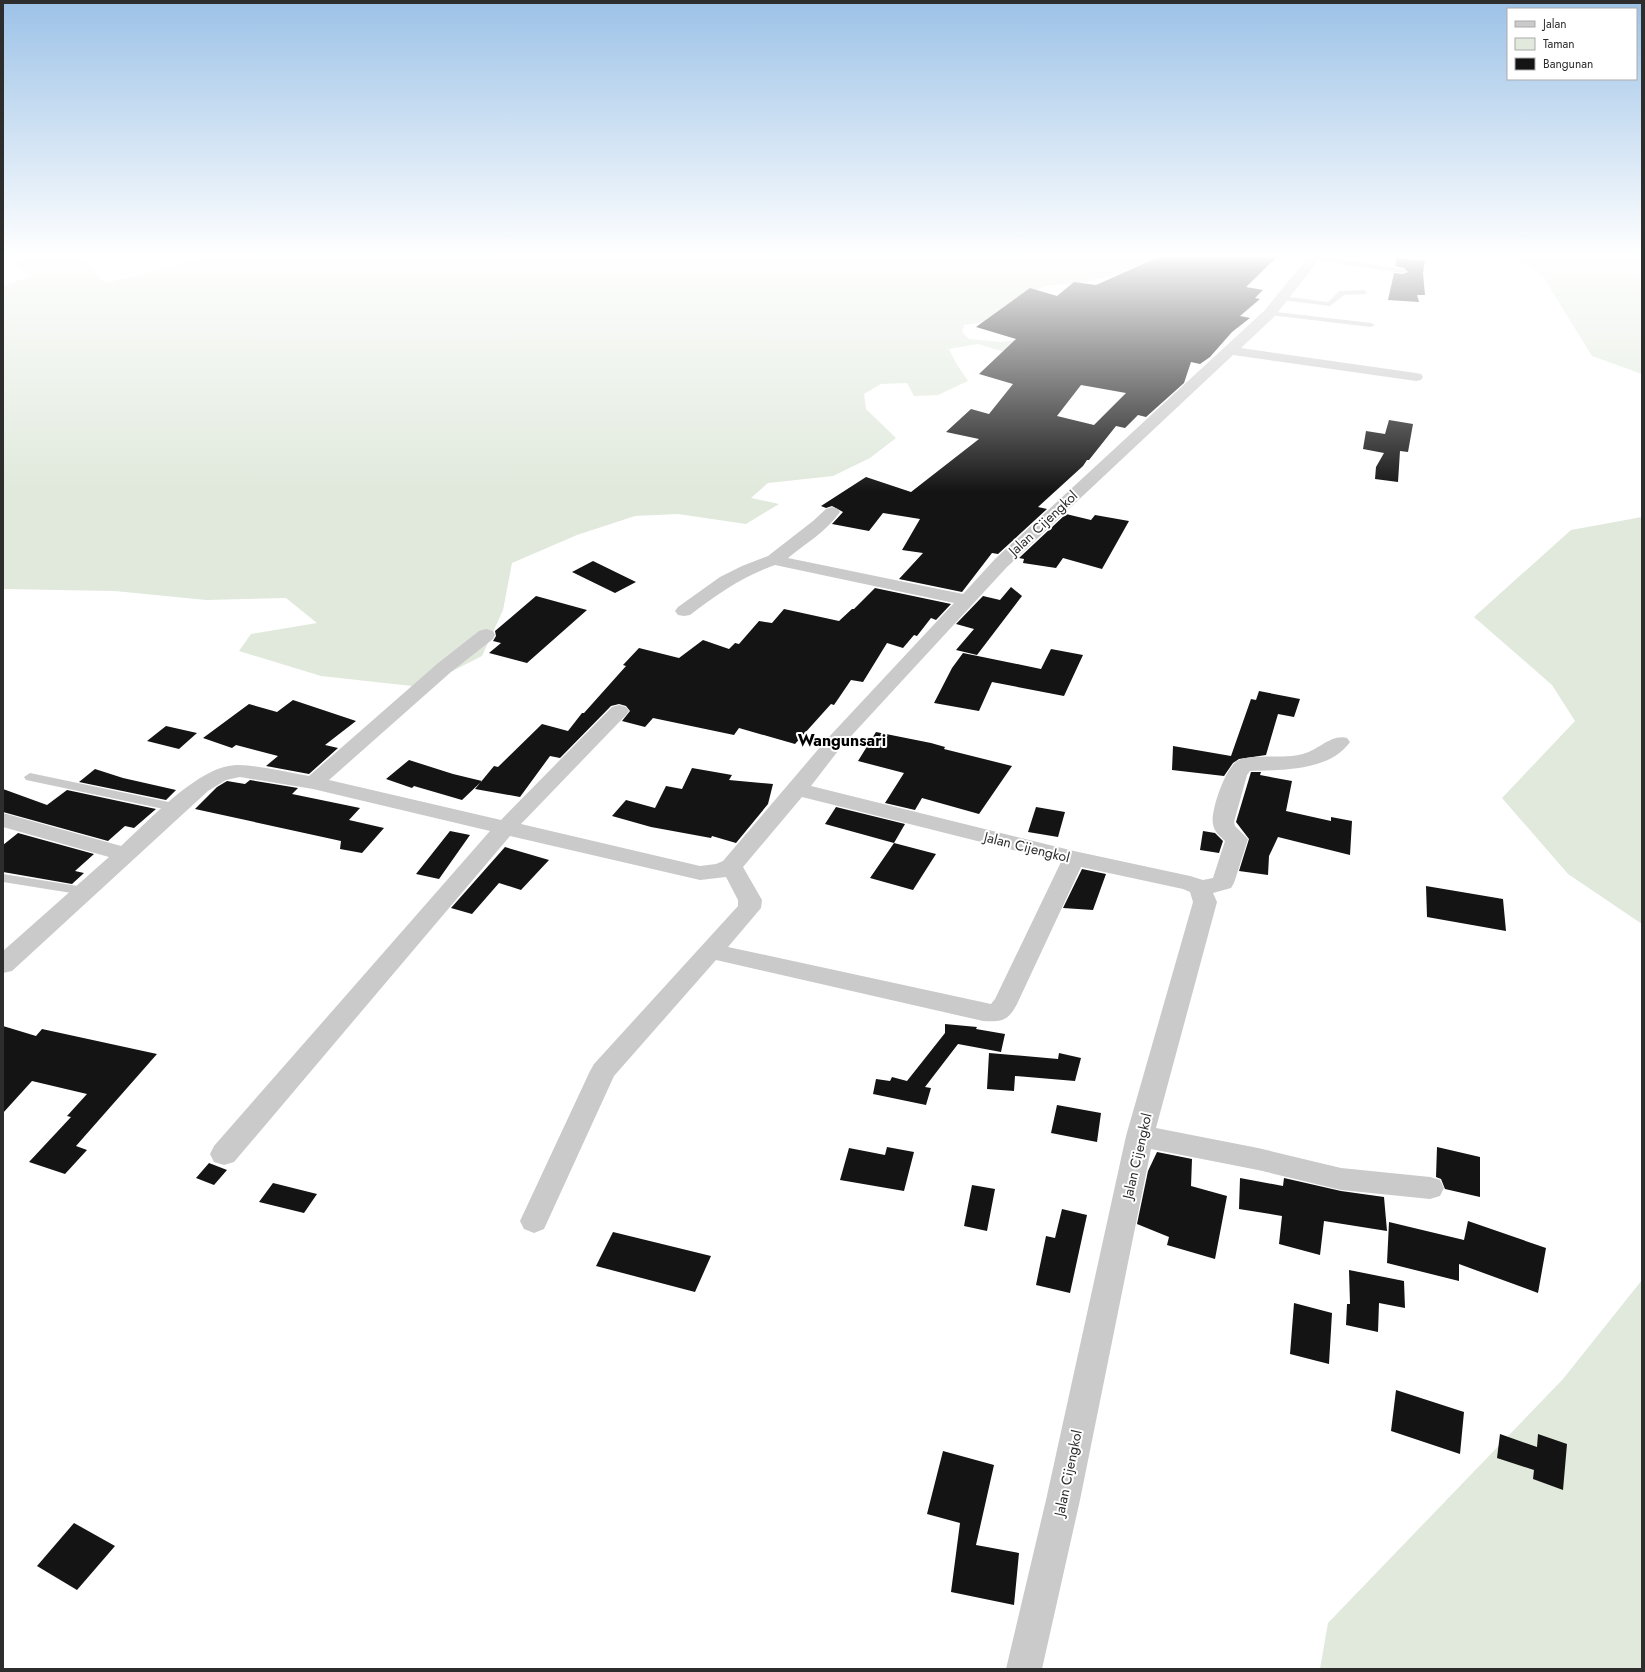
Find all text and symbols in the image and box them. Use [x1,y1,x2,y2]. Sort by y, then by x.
legend [1507,8,1637,80]
text: Jalan [1541,15,1566,33]
text: Taman [1543,35,1575,53]
text: Bangunan [1543,55,1593,73]
street label: Jalan Cijengkol [1003,486,1082,562]
district label: Wangunsari [798,729,886,752]
street label: Jalan Cijengkol [980,826,1072,867]
street label: Jalan Cijengkol [1117,1111,1157,1203]
street label: Jalan Cijengkol [1049,1428,1087,1520]

